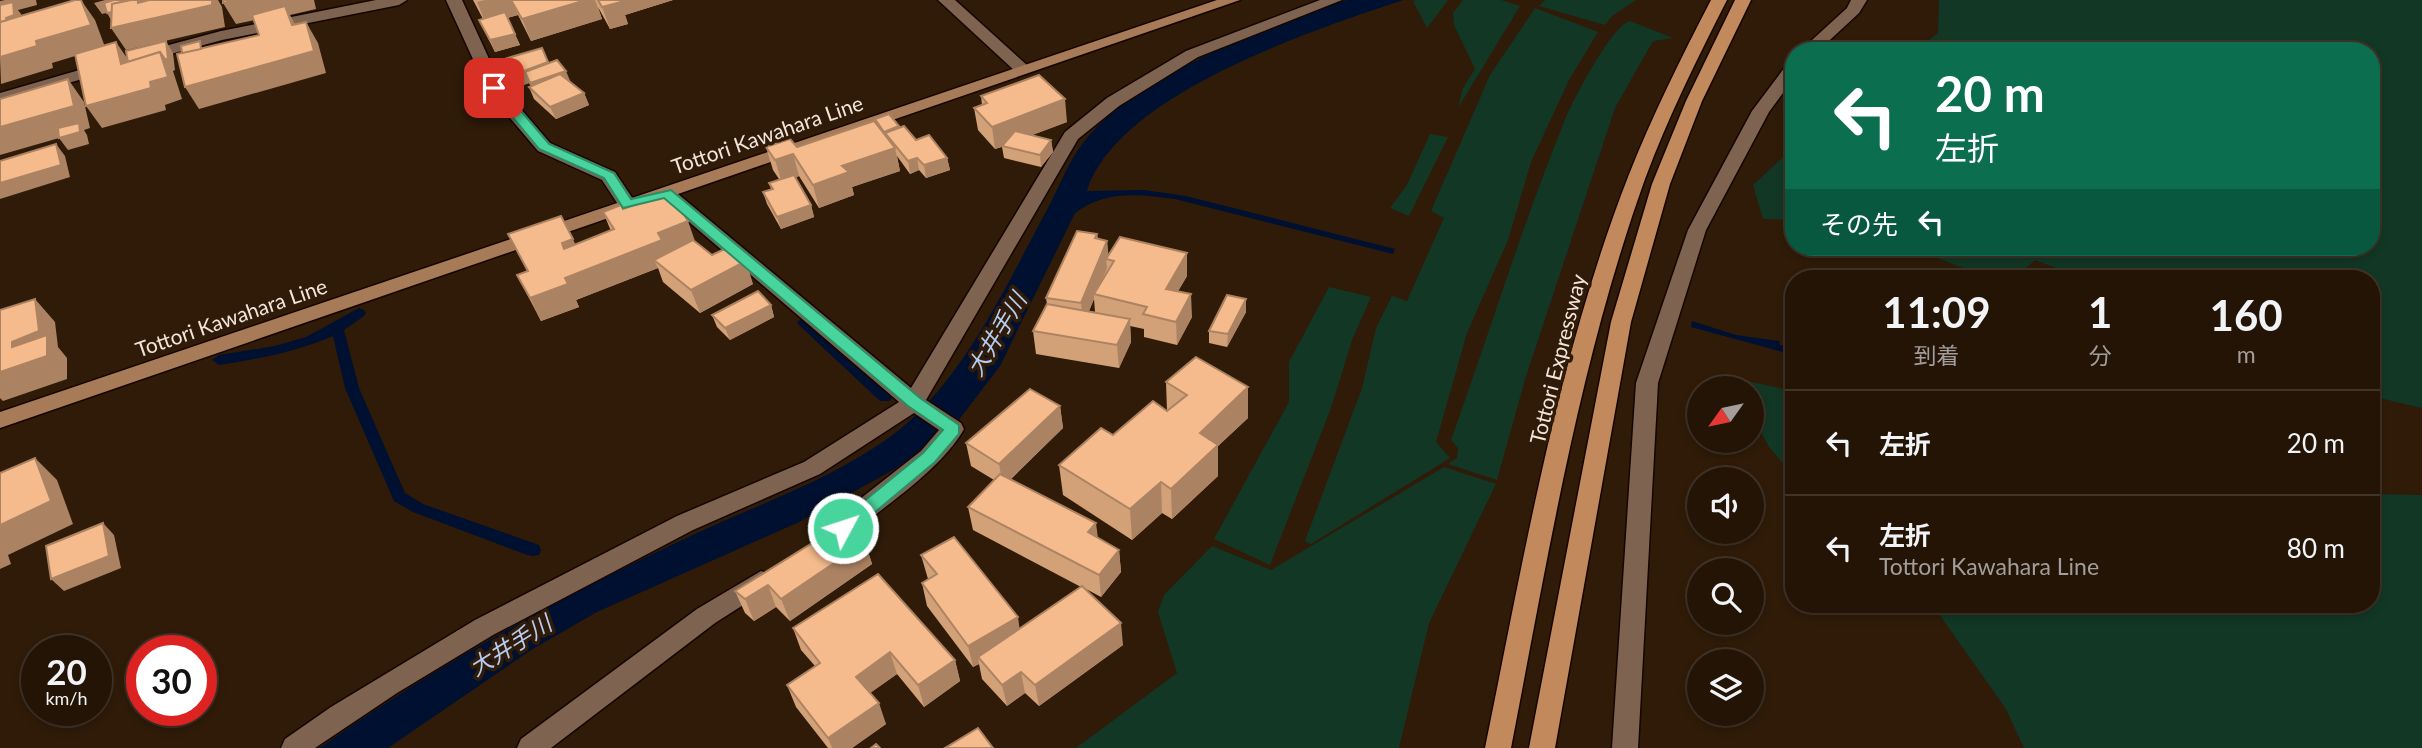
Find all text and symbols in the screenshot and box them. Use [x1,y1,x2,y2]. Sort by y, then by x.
pin [464,58,524,118]
text: 20 m [1935,64,2045,122]
icon: arrive [475,69,513,107]
icon: left [1820,70,1911,161]
street label: Tottori Kawahara Line [668,89,866,179]
text: 左折 [1935,128,1999,167]
icon: left [1912,203,1950,241]
text: その先 [1820,208,1898,240]
street label: Tottori Expressway [1524,271,1590,446]
street label: Tottori Kawahara Line [132,272,330,362]
water label: 大井手川 [960,285,1033,381]
text: 11:09 [1882,287,1991,337]
text: 1 [2088,287,2112,337]
text: 160 [2210,290,2283,340]
text: m [2237,340,2256,368]
text: 到着 [1913,341,1959,369]
text: 分 [2089,341,2112,369]
north arrow [1687,376,1764,453]
map controls [1687,376,1764,726]
icon: left [1820,424,1858,462]
text: 20 m [2287,427,2345,459]
text: 左折 [1879,428,1931,460]
button: sound [1687,467,1764,544]
position arrow [806,491,880,565]
text: 左折 [1879,519,1931,551]
icon: left [1820,529,1858,567]
text: 80 m [2287,532,2345,564]
text: Tottori Kawahara Line [1879,552,2099,580]
button: search [1687,558,1764,635]
water label: 大井手川 [464,607,559,681]
speed limit sign: 30 [126,635,217,726]
button: layers [1687,649,1764,726]
text: 20 [46,650,87,692]
text: km/h [45,687,88,709]

